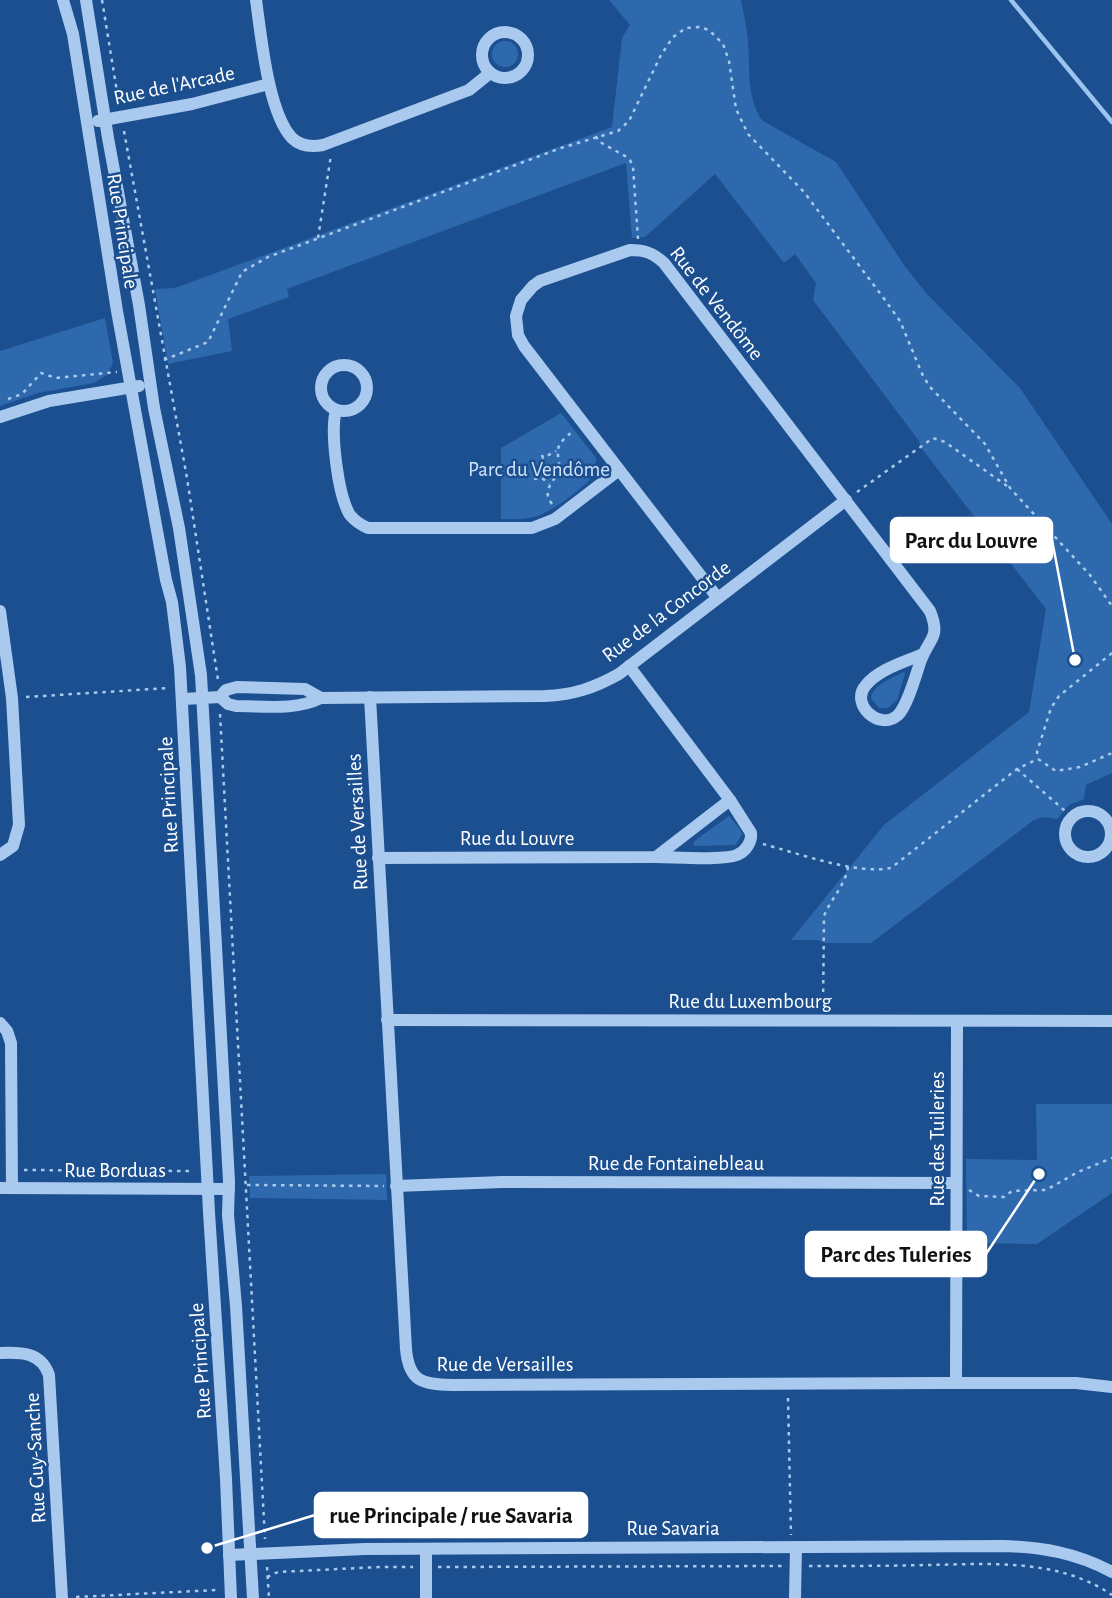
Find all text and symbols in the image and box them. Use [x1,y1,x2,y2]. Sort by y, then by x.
street label: Rue de l'Arcade [112,62,237,109]
street label: Rue Principale [103,172,142,290]
street label: Rue de Vendôme [666,242,767,364]
park label: Parc du Vendôme [468,459,610,480]
callout: Parc du Louvre [891,518,1052,562]
text: Parc du Louvre [904,530,1038,553]
street label: Rue de la Concorde [598,557,734,666]
street label: Rue Principale [155,736,182,854]
street label: Rue de Versailles [343,753,372,891]
street label: Rue du Louvre [460,828,574,849]
street label: Rue du Luxembourg [668,991,832,1012]
street label: Rue des Tuileries [927,1071,948,1207]
street label: Rue de Fontainebleau [588,1153,765,1174]
street label: Rue Borduas [64,1160,166,1181]
callout: Parc des Tuleries [806,1232,986,1276]
text: Parc des Tuleries [820,1244,972,1267]
street label: Rue Principale [186,1302,215,1420]
street label: Rue de Versailles [437,1354,573,1375]
street label: Rue Guy-Sanche [22,1392,49,1524]
callout: rue Principale / rue Savaria [315,1493,587,1537]
text: rue Principale / rue Savaria [329,1505,573,1528]
street label: Rue Savaria [626,1518,720,1539]

